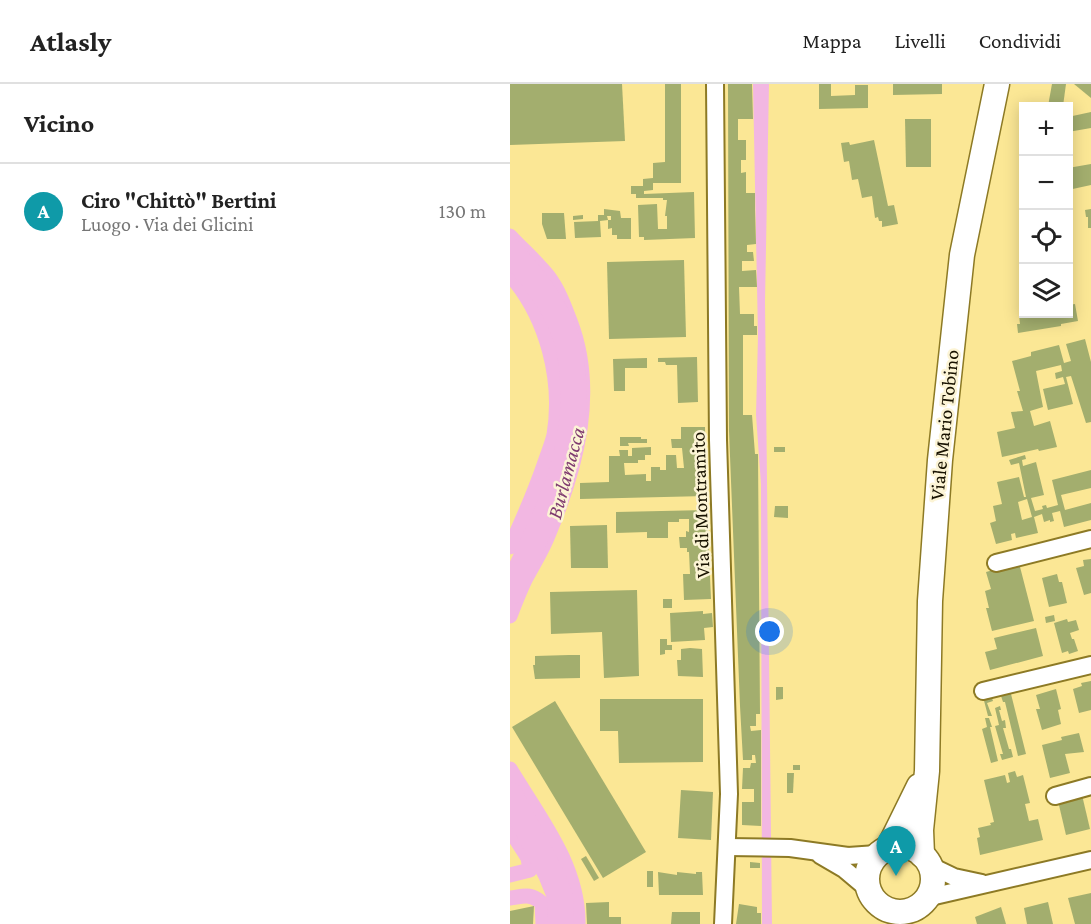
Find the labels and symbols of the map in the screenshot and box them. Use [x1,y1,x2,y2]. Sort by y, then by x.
street label: Viale Mario Tobino [925,348,963,501]
water label: Burlamacca [542,424,590,522]
street label: Via di Montramito [686,431,714,579]
your location [755,617,784,646]
pin: A [876,826,916,876]

